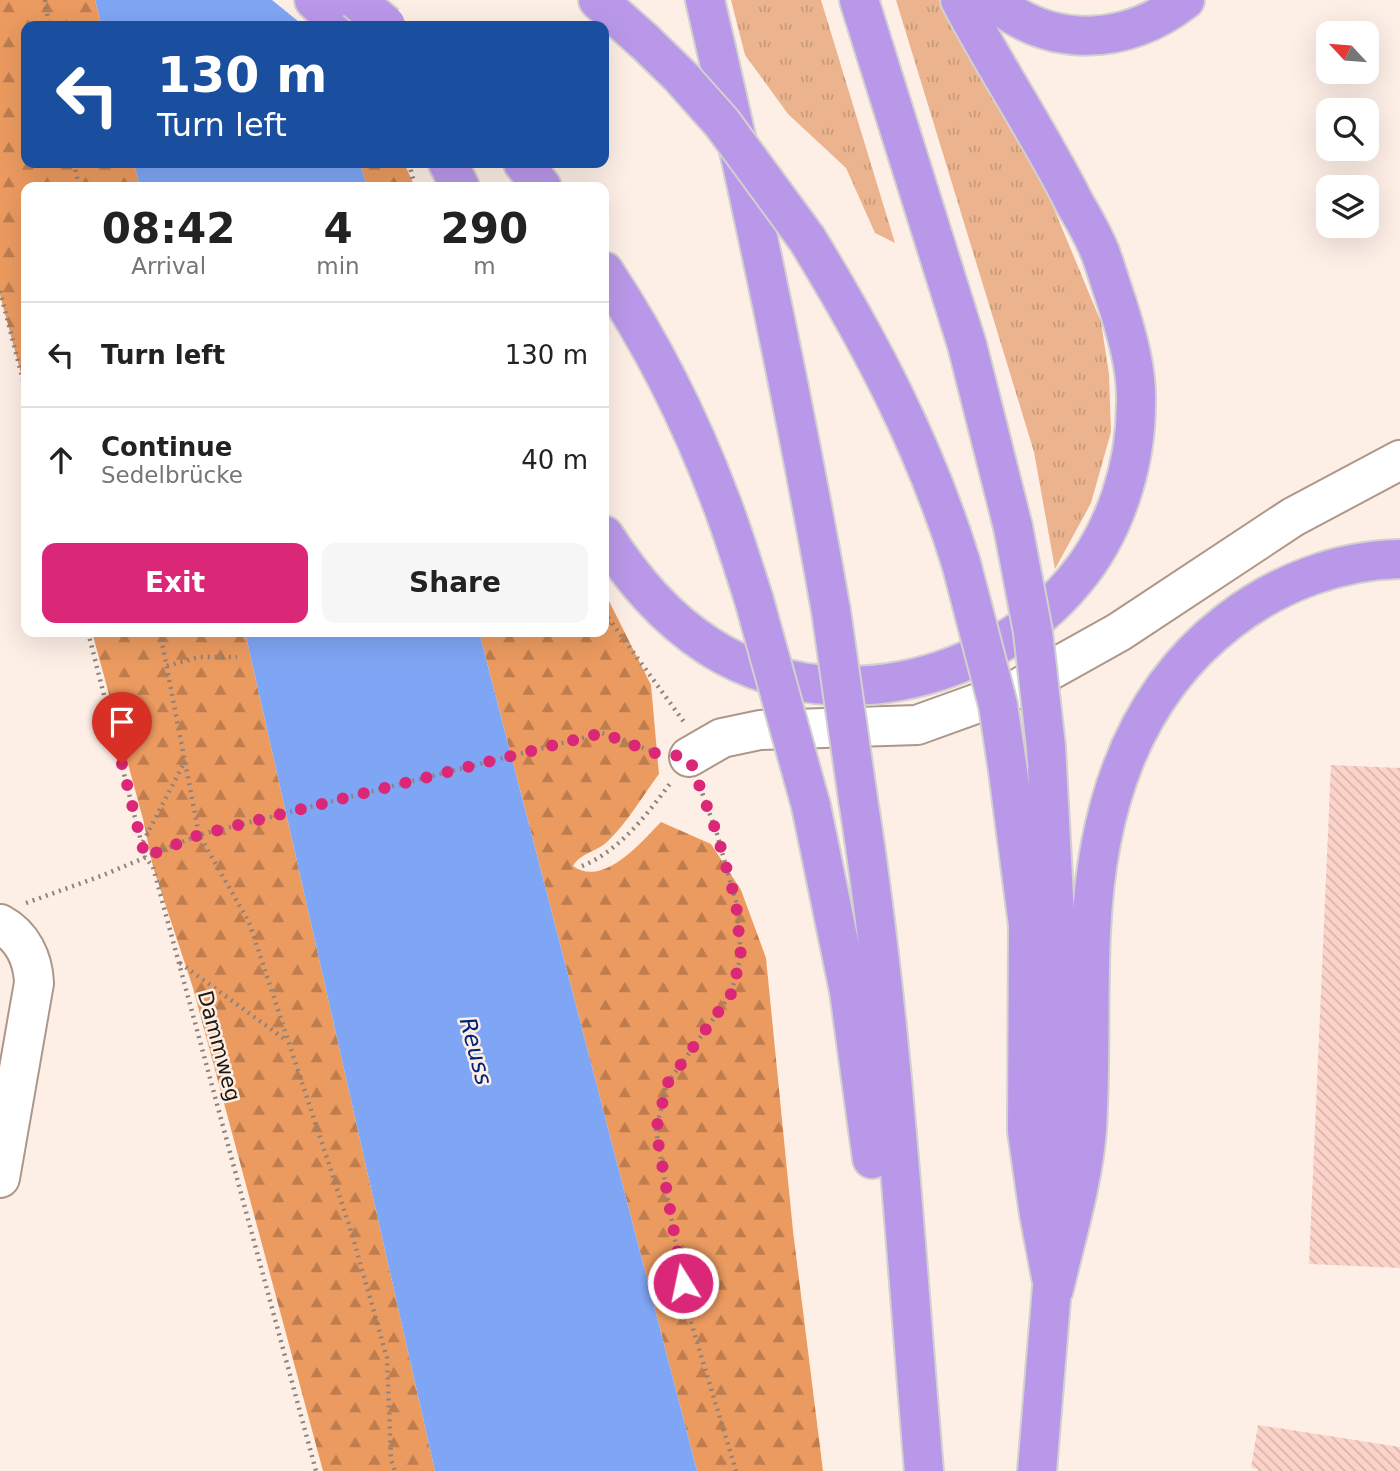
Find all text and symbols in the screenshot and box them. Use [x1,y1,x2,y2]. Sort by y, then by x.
north arrow [1316,21,1379,84]
map controls [1316,21,1379,238]
text: 130 m [157,47,327,104]
icon: left [42,49,133,140]
button: search [1316,98,1379,161]
text: Turn left [157,106,287,144]
button: layers [1316,175,1379,238]
text: 08:42 [102,204,236,253]
text: 4 [323,204,353,253]
text: 290 [441,204,528,253]
text: Arrival [131,253,206,279]
text: min [316,253,360,279]
text: m [473,253,496,279]
icon: left [42,336,80,374]
text: Turn left [101,340,225,370]
text: 130 m [505,340,588,370]
text: Continue [101,432,232,462]
icon: ahead [42,441,80,479]
text: 40 m [521,445,588,475]
text: Sedelbrücke [101,462,243,488]
button: Exit [42,543,308,623]
button: Share [322,543,588,623]
pin [92,692,152,764]
icon: arrive [103,703,141,741]
street label: Dammweg [193,988,245,1104]
water label: Reuss [455,1014,497,1088]
position arrow [646,1246,720,1320]

